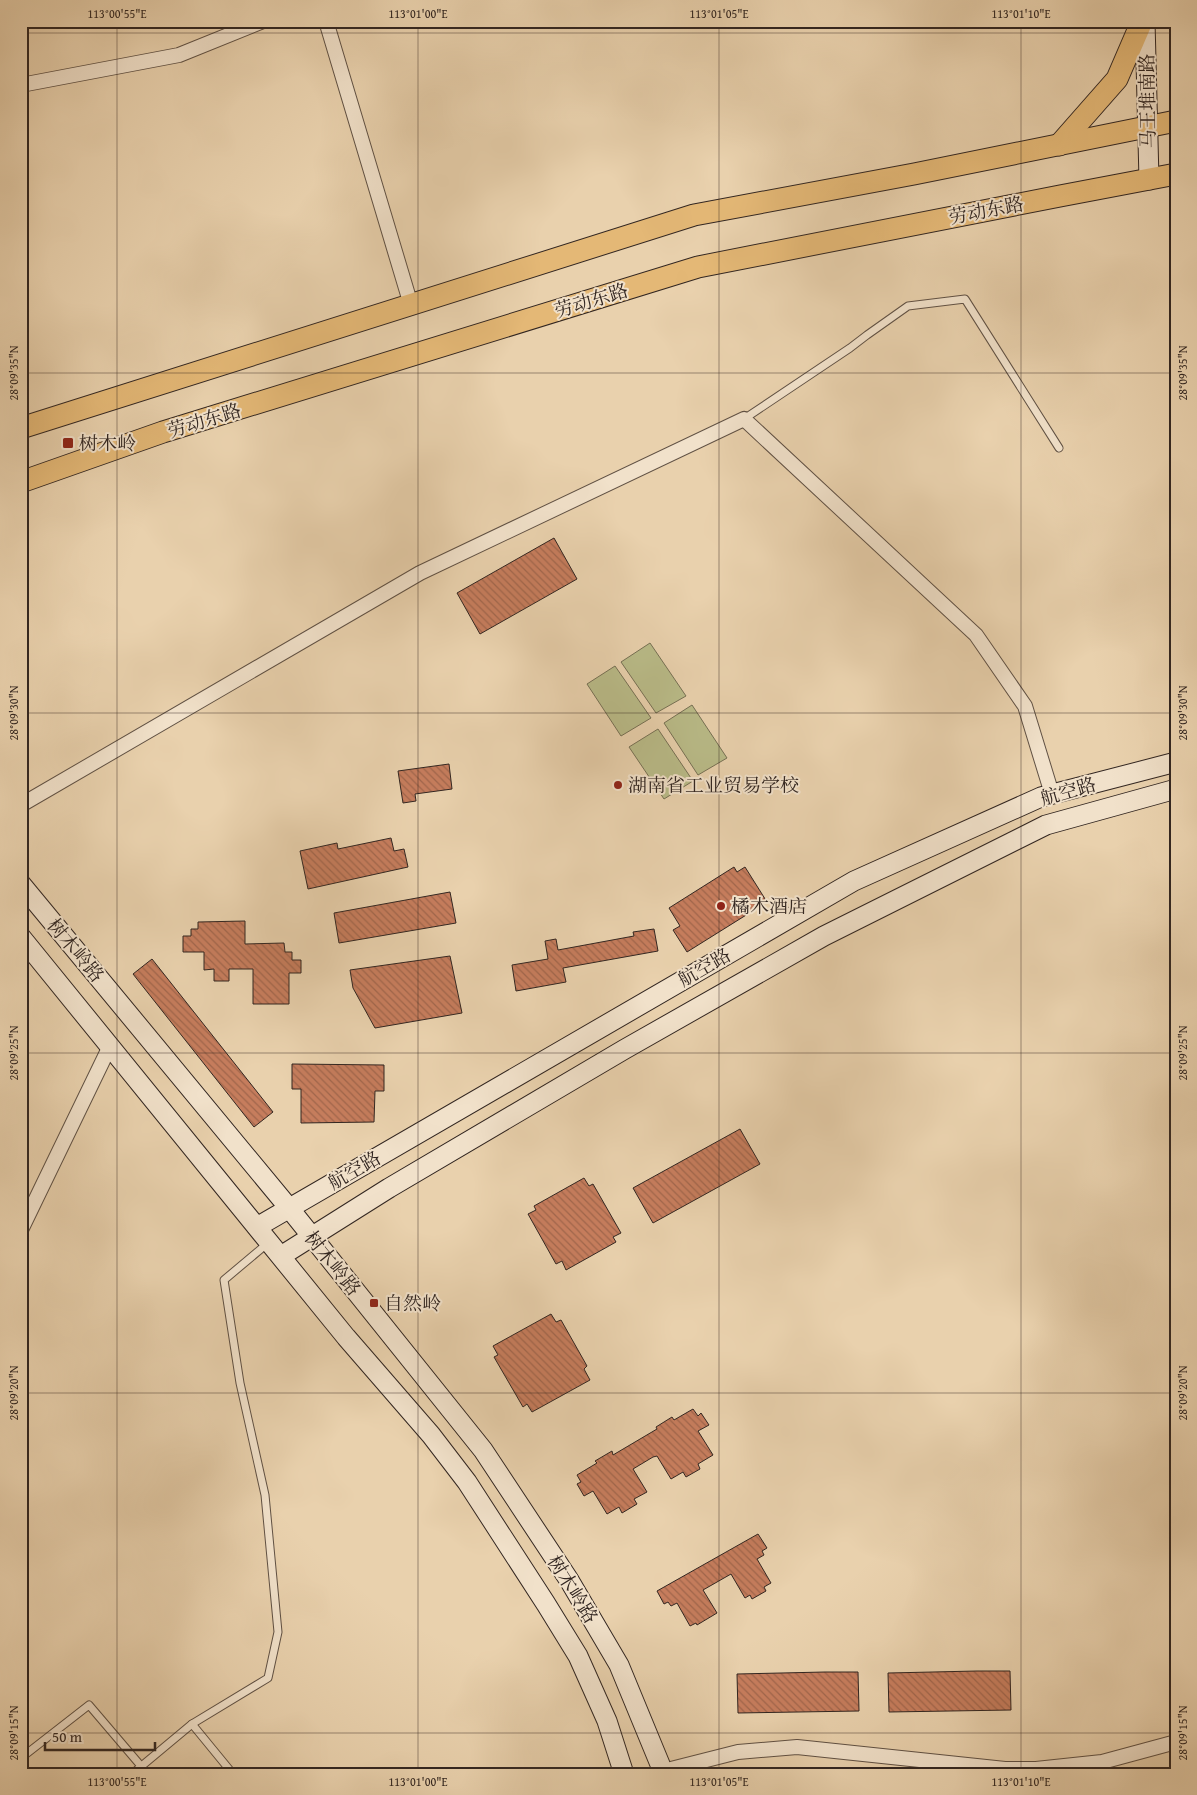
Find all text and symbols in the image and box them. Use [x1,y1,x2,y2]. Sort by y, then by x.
text: 113°00'55"E [87,5,147,22]
text: 113°01'00"E [388,5,448,22]
text: 113°01'05"E [689,5,749,22]
text: 113°01'10"E [991,5,1051,22]
street label: 马王堆南路 [1132,53,1162,149]
street label: 劳动东路 [946,189,1026,231]
street label: 劳动东路 [551,275,631,325]
text: 28°09'35"N [5,345,22,401]
text: 28°09'35"N [1174,345,1191,401]
street label: 劳动东路 [164,395,244,445]
place label: 树木岭 [79,429,136,457]
marker: 树木岭 [61,436,75,450]
text: 28°09'30"N [5,685,22,741]
text: 28°09'30"N [1174,685,1191,741]
street label: 航空路 [1037,770,1099,812]
place label: 湖南省工业贸易学校 [628,771,799,799]
marker: 湖南省工业贸易学校 [612,779,624,791]
place label: 橘木酒店 [731,892,807,920]
marker: 橘木酒店 [715,900,727,912]
street label: 树木岭路 [41,912,111,988]
street label: 航空路 [672,941,736,993]
text: 28°09'25"N [5,1025,22,1081]
text: 28°09'25"N [1174,1025,1191,1081]
street label: 航空路 [322,1144,386,1196]
street label: 树木岭路 [298,1225,368,1301]
place label: 自然岭 [384,1289,441,1317]
marker: 自然岭 [368,1297,380,1309]
text: 28°09'20"N [5,1365,22,1421]
text: 28°09'20"N [1174,1365,1191,1421]
street label: 树木岭路 [541,1549,605,1629]
text: 28°09'15"N [5,1705,22,1761]
text: 28°09'15"N [1174,1705,1191,1761]
scale bar [45,1720,155,1752]
text: 50 m [52,1726,83,1747]
text: 113°00'55"E [87,1773,147,1790]
text: 113°01'00"E [388,1773,448,1790]
text: 113°01'05"E [689,1773,749,1790]
text: 113°01'10"E [991,1773,1051,1790]

